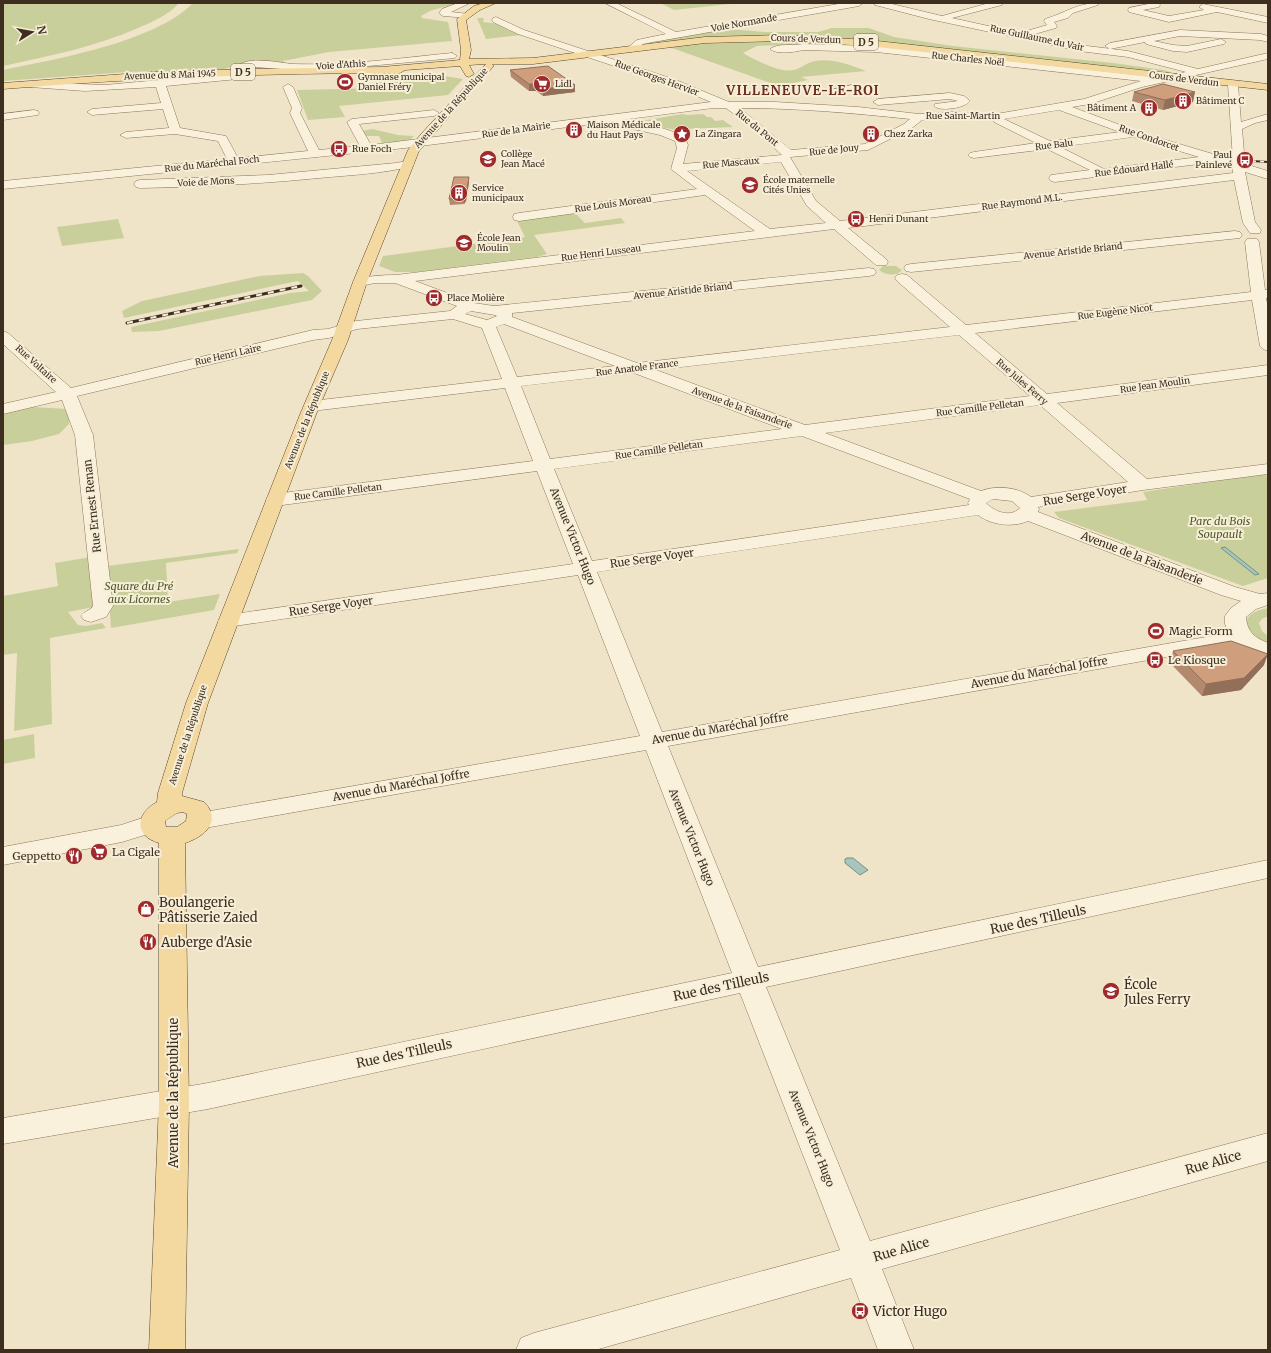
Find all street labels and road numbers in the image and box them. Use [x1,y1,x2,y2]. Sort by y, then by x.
street label: Voie Normande [709,11,778,34]
street label: Rue Guillaume du Vair [989,22,1085,53]
street label: Cours de Verdun [771,32,841,45]
road number: D 5 [854,34,878,50]
street label: Rue Charles Noël [931,49,1005,68]
street label: Voie d'Athis [315,57,367,72]
street label: Rue Georges Hervier [614,57,701,98]
road number: D 5 [231,64,255,80]
street label: Avenue de la République [411,65,490,151]
street label: Avenue du 8 Mai 1945 [123,67,216,82]
street label: Cours de Verdun [1148,69,1220,88]
street label: Rue du Pont [734,107,781,149]
street label: Rue Saint-Martin [926,110,1000,121]
street label: Rue de la Mairie [481,119,551,140]
street label: Rue Condorcet [1118,122,1181,153]
street label: Rue Balu [1034,137,1074,152]
street label: Rue de Jouy [809,141,860,158]
street label: Rue du Maréchal Foch [164,153,260,174]
street label: Rue Mascaux [702,154,760,170]
street label: Rue Édouard Hallé [1094,157,1174,179]
street label: Voie de Mons [176,174,235,189]
street label: Rue Raymond M.L. [981,191,1063,212]
street label: Rue Louis Moreau [574,193,652,214]
street label: Avenue Aristide Briand [1022,240,1124,261]
street label: Rue Henri Lusseau [560,242,642,263]
street label: Avenue Aristide Briand [632,280,734,301]
street label: Rue Eugène Nicot [1077,301,1154,322]
street label: Rue Henri Laire [194,341,262,367]
street label: Rue Voltaire [13,342,59,385]
street label: Rue Jules Ferry [994,356,1051,407]
street label: Rue Anatole France [595,357,679,378]
street label: Avenue de la République [282,369,331,471]
street label: Rue Jean Moulin [1119,374,1191,395]
street label: Avenue de la Faisanderie [690,384,794,431]
street label: Rue Camille Pelletan [935,397,1025,418]
street label: Rue Camille Pelletan [614,438,704,461]
street label: Rue Ernest Renan [80,458,104,553]
street label: Rue Camille Pelletan [293,481,383,502]
street label: Rue Serge Voyer [1042,481,1128,509]
street label: Avenue Victor Hugo [547,484,599,587]
street label: Avenue de la Faisanderie [1078,528,1205,588]
street label: Rue Serge Voyer [609,545,695,571]
street label: Rue Serge Voyer [288,593,374,619]
street label: Avenue du Maréchal Joffre [969,653,1109,691]
street label: Avenue de la République [166,683,209,787]
street label: Avenue du Maréchal Joffre [650,709,790,747]
street label: Avenue du Maréchal Joffre [331,766,471,804]
street label: Avenue Victor Hugo [666,785,718,888]
street label: Rue des Tilleuls [989,901,1088,938]
street label: Rue des Tilleuls [672,968,771,1005]
street label: Avenue de la République [165,1017,182,1169]
street label: Rue des Tilleuls [355,1035,454,1072]
street label: Avenue Victor Hugo [786,1086,838,1189]
street label: Rue Alice [1183,1146,1243,1179]
street label: Rue Alice [871,1233,931,1266]

